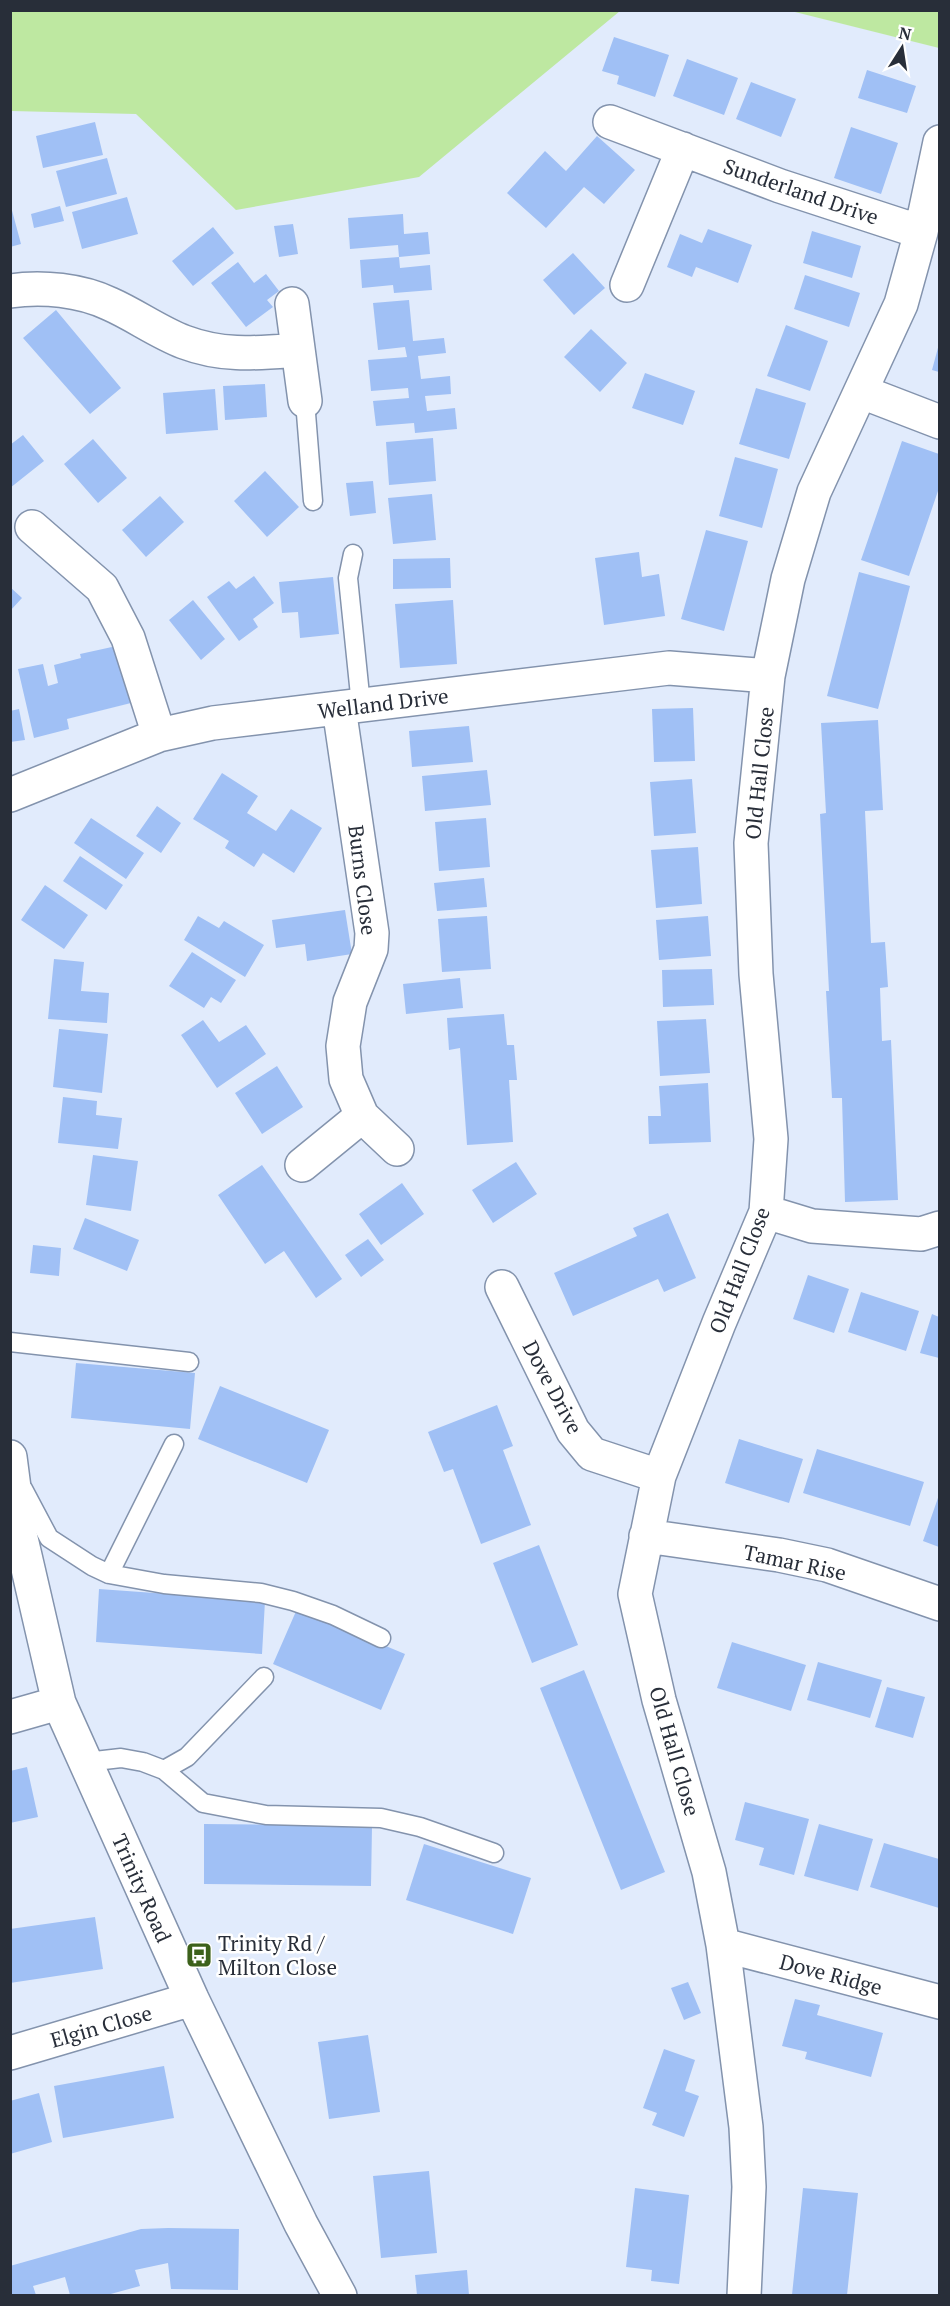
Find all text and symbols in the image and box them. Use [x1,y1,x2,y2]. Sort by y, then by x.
north arrow [872,18,932,78]
text: N [897,21,913,45]
street label: Sunderland Drive [720,151,882,231]
street label: Welland Drive [316,681,450,725]
street label: Old Hall Close [738,705,780,841]
street label: Burns Close [342,823,384,937]
street label: Old Hall Close [702,1203,776,1337]
street label: Dove Drive [517,1335,589,1439]
street label: Tamar Rise [741,1537,849,1587]
street label: Old Hall Close [643,1683,707,1819]
street label: Trinity Road [106,1829,178,1947]
place label: Trinity Rd / Milton Close [218,1929,337,1981]
bus stop icon: Trinity Rd / Milton Close [184,1940,214,1970]
street label: Dove Ridge [777,1947,885,2001]
street label: Elgin Close [47,1998,155,2054]

